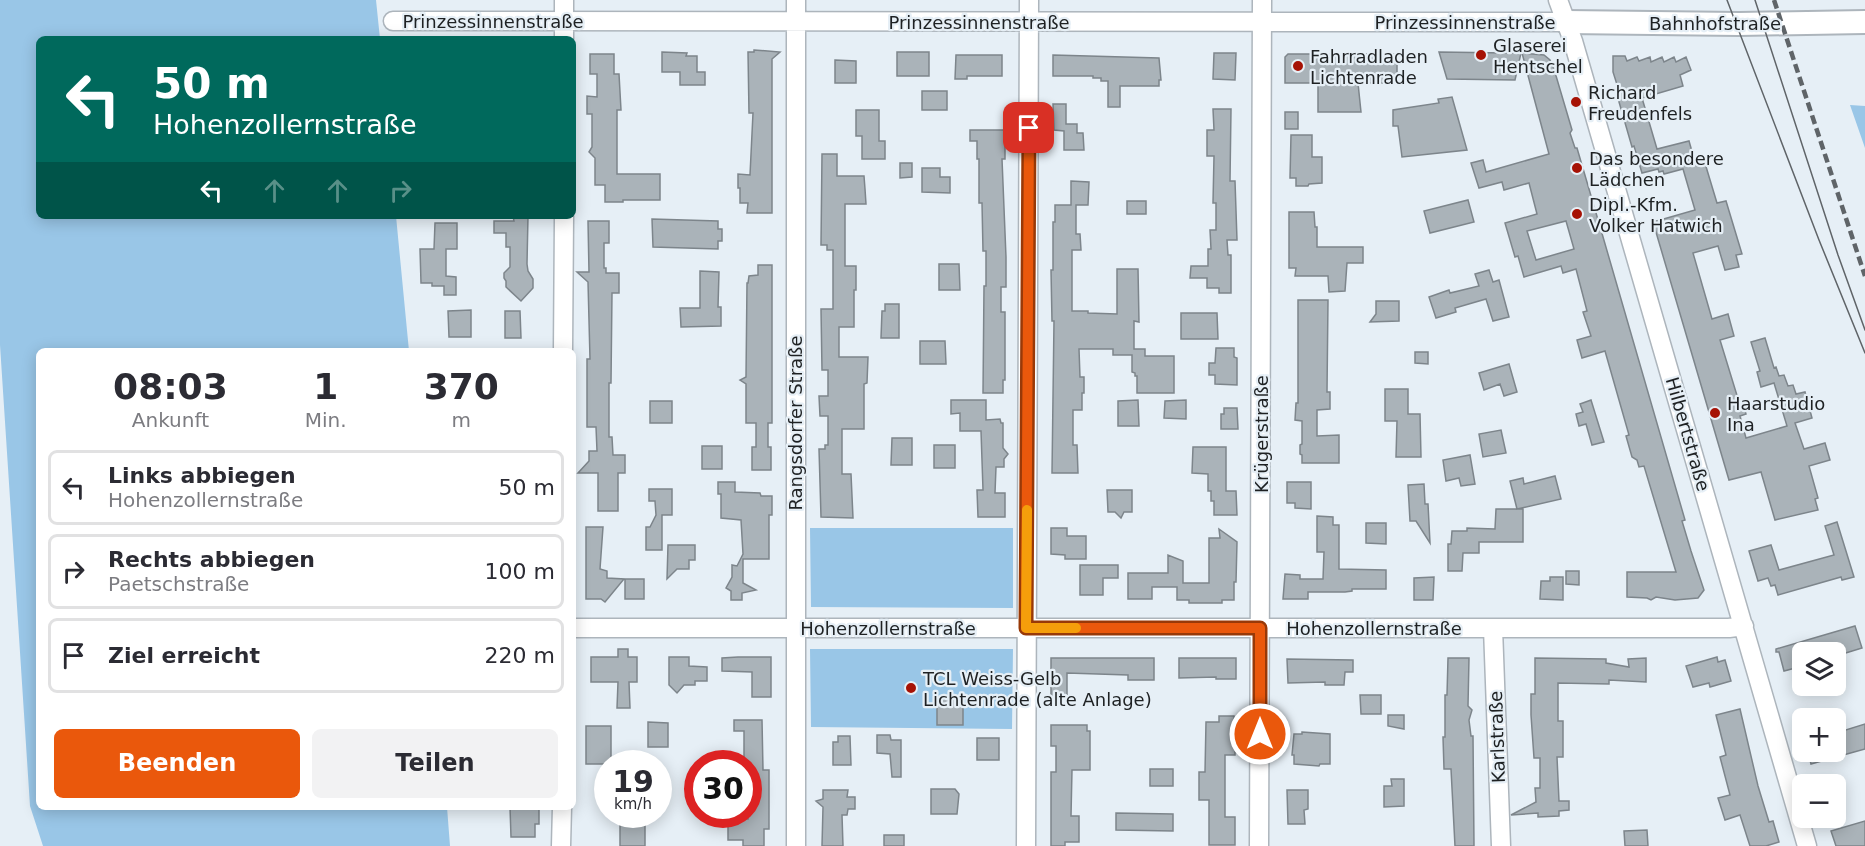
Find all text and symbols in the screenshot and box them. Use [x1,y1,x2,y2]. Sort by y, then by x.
street label: Prinzessinnenstraße [402,11,584,32]
street label: Prinzessinnenstraße [888,12,1070,33]
street label: Prinzessinnenstraße [1374,12,1556,33]
street label: Bahnhofstraße [1649,13,1781,34]
place label: Glaserei Hentschel [1493,35,1583,77]
place label: Fahrradladen Lichtenrade [1310,46,1428,88]
marker: Glaserei Hentschel [1474,48,1488,62]
text: 50 m [153,59,270,108]
marker: Fahrradladen Lichtenrade [1291,59,1305,73]
icon: left [54,60,132,138]
place label: Richard Freudenfels [1588,82,1692,124]
marker: Richard Freudenfels [1569,95,1583,109]
pin [1003,102,1054,153]
text: Hohenzollernstraße [153,109,417,140]
icon: arrive [1012,111,1045,144]
place label: Das besondere Lädchen [1589,148,1724,190]
marker: Das besondere Lädchen [1570,161,1584,175]
icon: left [195,174,228,207]
icon: ahead [258,174,291,207]
icon: ahead [321,174,354,207]
icon: right [384,174,417,207]
place label: Dipl.-Kfm. Volker Hatwich [1589,194,1723,236]
marker: Dipl.-Kfm. Volker Hatwich [1570,207,1584,221]
street label: Rangsdorfer Straße [785,335,806,511]
text: 08:03 [113,366,228,407]
text: 1 [313,366,338,407]
text: 370 [424,366,499,407]
street label: Hilbertstraße [1662,374,1714,494]
street label: Krügerstraße [1251,375,1272,493]
place label: Haarstudio Ina [1727,393,1825,435]
marker: Haarstudio Ina [1708,406,1722,420]
text: Ankunft [132,408,209,432]
text: Min. [305,408,347,432]
text: m [452,408,471,432]
text: Links abbiegen [108,463,296,488]
icon: left [57,471,90,504]
text: 50 m [499,475,555,500]
text: Hohenzollernstraße [108,488,303,512]
text: Rechts abbiegen [108,547,315,572]
icon: right [57,555,90,588]
text: 100 m [485,559,555,584]
text: Paetschstraße [108,572,249,596]
street label: Hohenzollernstraße [800,618,976,639]
street label: Hohenzollernstraße [1286,618,1462,639]
icon: arrive [57,639,90,672]
map controls [1792,642,1846,828]
button: layers [1792,642,1846,696]
text: Ziel erreicht [108,643,260,668]
text: 220 m [485,643,555,668]
place label: TCL Weiss-Gelb Lichtenrade (alte Anlage) [922,668,1152,710]
marker: TCL Weiss-Gelb Lichtenrade (alte Anlage) [904,681,918,695]
street label: Karlstraße [1485,691,1509,783]
position arrow [1228,702,1292,766]
button: + [1792,708,1846,762]
button: Beenden [54,729,300,798]
button: Teilen [312,729,558,798]
speed limit sign: 30 [684,750,762,828]
text: 19 [612,764,654,799]
button: − [1792,774,1846,828]
text: km/h [614,795,652,813]

